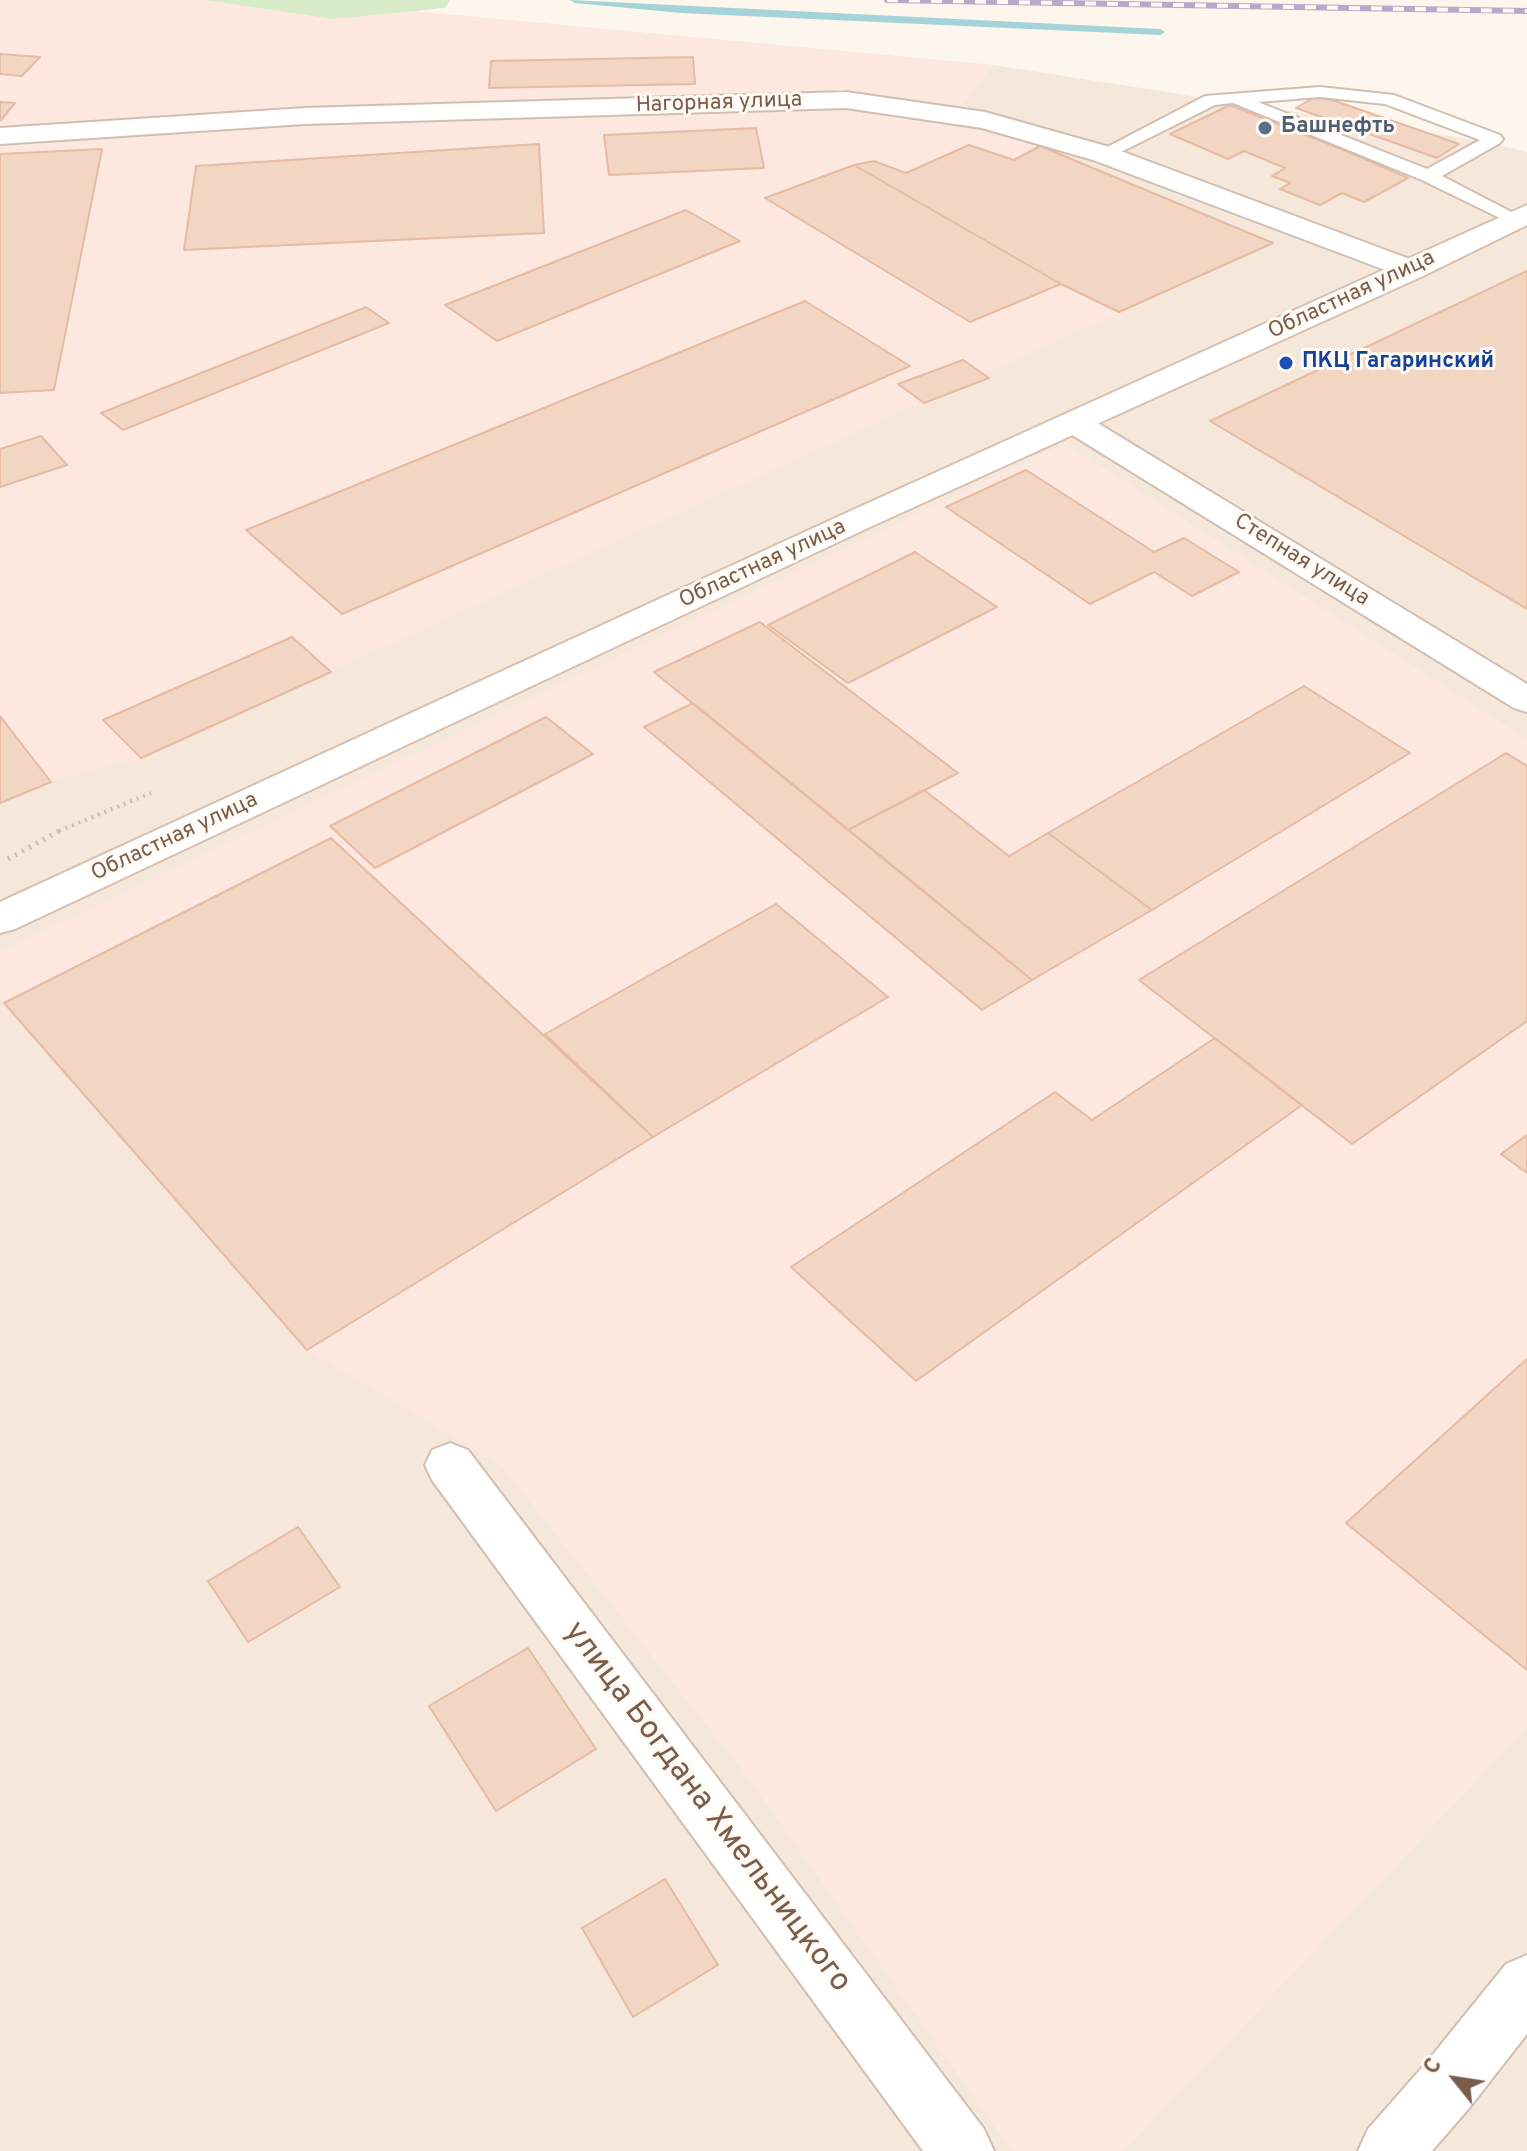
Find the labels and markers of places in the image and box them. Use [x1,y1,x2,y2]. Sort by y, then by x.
place label: Башнефть [1281,115,1395,141]
marker: Башнефть [1256,119,1274,137]
place label: ПКЦ Гагаринский [1302,350,1494,376]
marker: ПКЦ Гагаринский [1277,354,1295,372]

